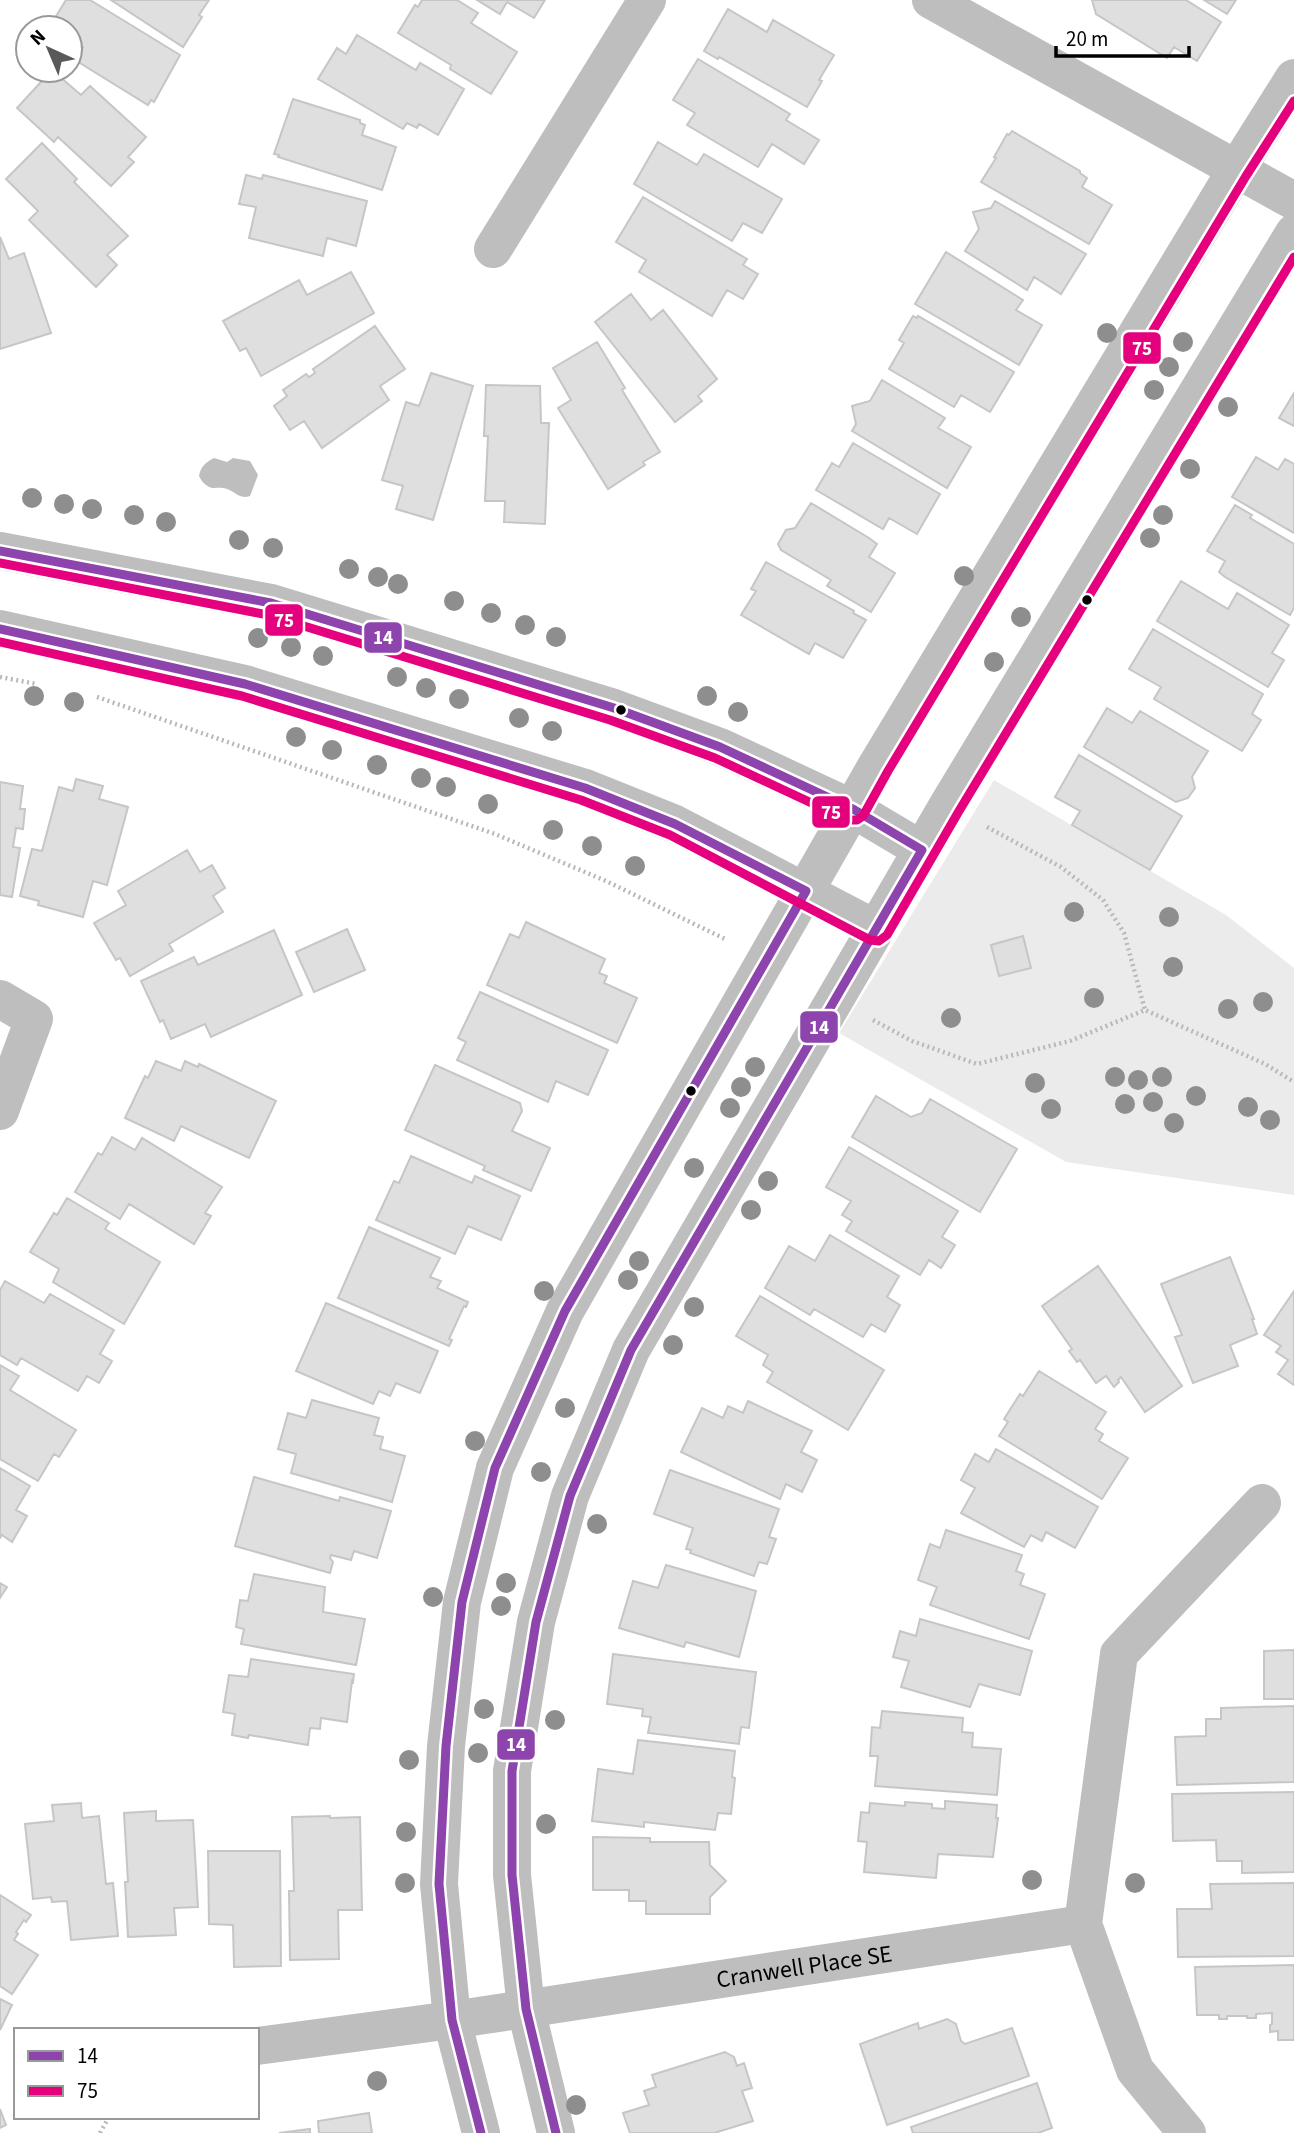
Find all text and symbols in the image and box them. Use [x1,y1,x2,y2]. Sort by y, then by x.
north arrow [14,14,84,84]
scale bar [1056,14,1189,58]
text: N [24,24,52,52]
text: 20 m [1066,24,1108,54]
line badge: 75 [1122,331,1162,365]
text: 75 [1132,336,1152,363]
unlabelled marker [1080,593,1094,607]
line badge: 75 [264,603,304,637]
text: 75 [274,608,294,635]
line badge: 14 [363,621,403,654]
text: 14 [373,625,393,652]
unlabelled marker [614,703,628,717]
line badge: 75 [811,795,851,829]
text: 75 [821,800,841,827]
line badge: 14 [799,1010,839,1044]
text: 14 [809,1015,829,1042]
unlabelled marker [684,1084,698,1098]
line badge: 14 [496,1728,536,1761]
text: 14 [506,1732,526,1759]
street label: Cranwell Place SE [714,1936,895,1998]
legend [14,2028,259,2119]
text: 14 [77,2041,98,2071]
text: 75 [77,2076,98,2106]

